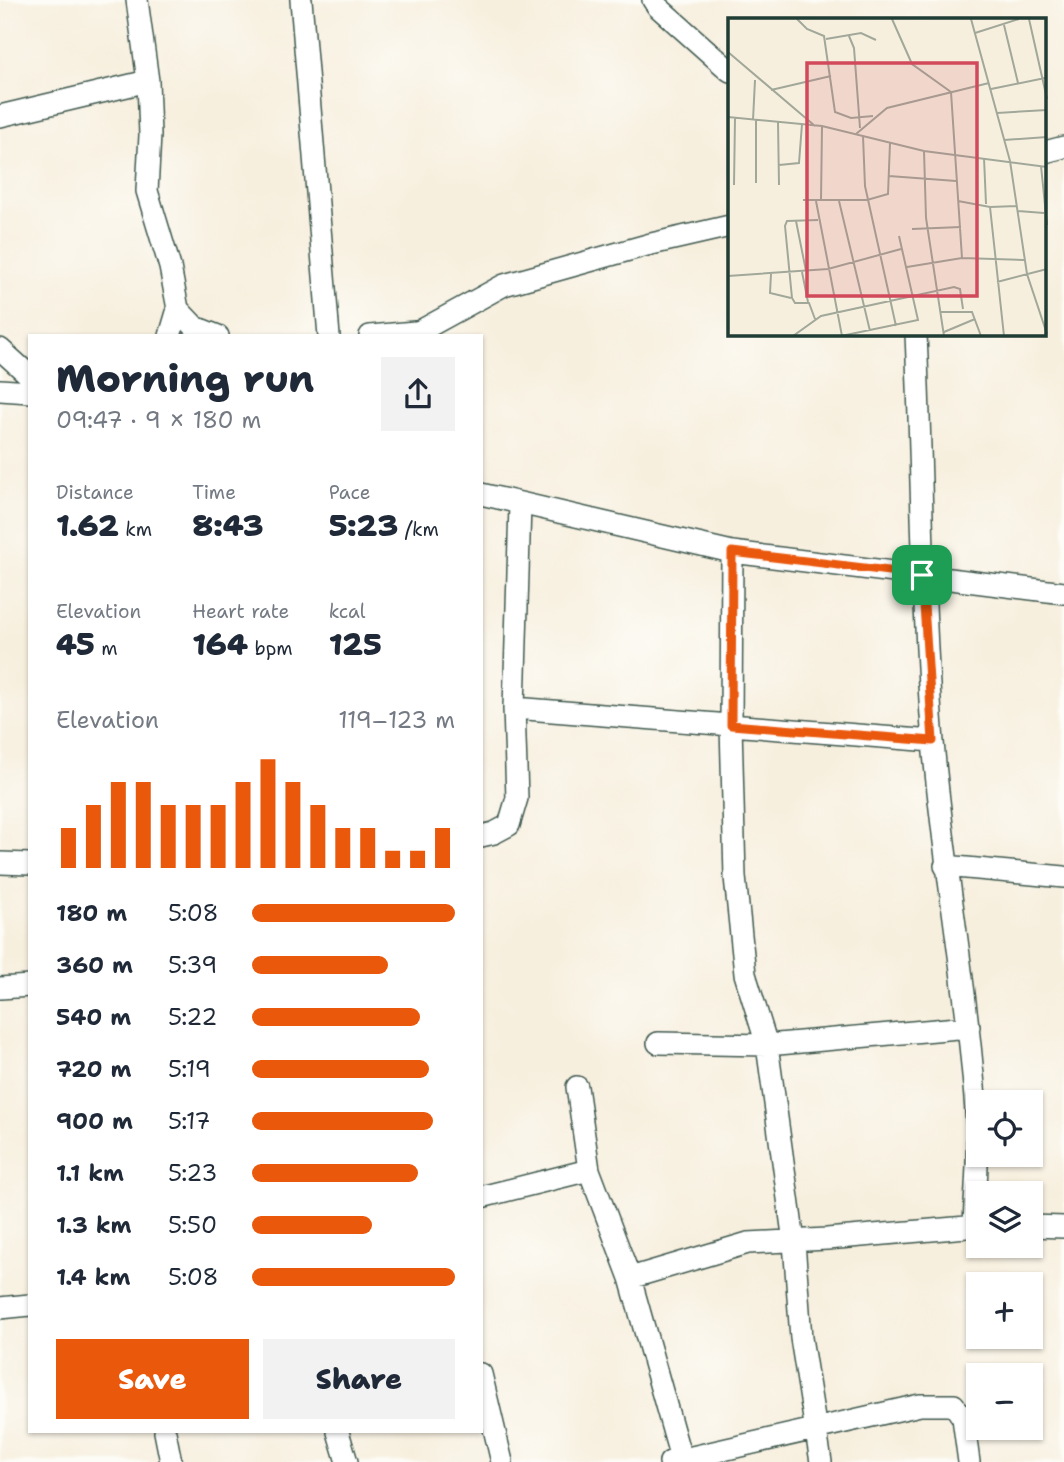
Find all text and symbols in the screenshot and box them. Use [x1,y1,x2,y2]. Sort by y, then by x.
inset map [728,18,1046,336]
text: Morning run [56,353,314,404]
button: share [381,357,455,431]
text: 09:47 · 9 × 180 m [56,405,261,435]
text: Distance [56,480,134,505]
text: Time [192,480,236,505]
text: Pace [329,480,370,505]
text: 1.62 [56,505,119,546]
text: 8:43 [192,505,264,546]
text: 5:23 [329,505,398,546]
text: km [119,517,152,542]
text: /km [398,517,439,542]
pin [892,545,952,605]
icon: arrive [903,556,941,594]
text: Elevation [56,599,141,624]
text: Heart rate [192,599,289,624]
text: kcal [329,599,366,624]
text: 45 [56,624,95,665]
text: 164 [192,624,248,665]
text: 125 [329,624,382,665]
text: m [95,636,118,661]
text: bpm [248,636,293,661]
text: Elevation [56,705,159,735]
text: 119–123 m [338,705,455,735]
text: 180 m [56,898,127,928]
text: 5:08 [168,898,219,928]
text: 360 m [56,950,133,980]
text: 5:39 [168,950,217,980]
text: 540 m [56,1002,131,1032]
text: 5:22 [168,1002,217,1032]
text: 720 m [56,1054,132,1084]
text: 5:19 [168,1054,211,1084]
map controls [966,1090,1043,1440]
button: locate [966,1090,1043,1167]
text: 900 m [56,1106,133,1136]
text: 5:17 [168,1106,210,1136]
text: 1.1 km [56,1158,124,1188]
text: 5:23 [168,1158,217,1188]
button: layers [966,1181,1043,1258]
text: 1.3 km [56,1210,131,1240]
text: 5:50 [168,1210,217,1240]
text: 1.4 km [56,1262,130,1292]
text: 5:08 [168,1262,219,1292]
button: + [966,1272,1043,1349]
button: Save [56,1339,249,1419]
button: Share [263,1339,455,1419]
button: − [966,1363,1043,1440]

